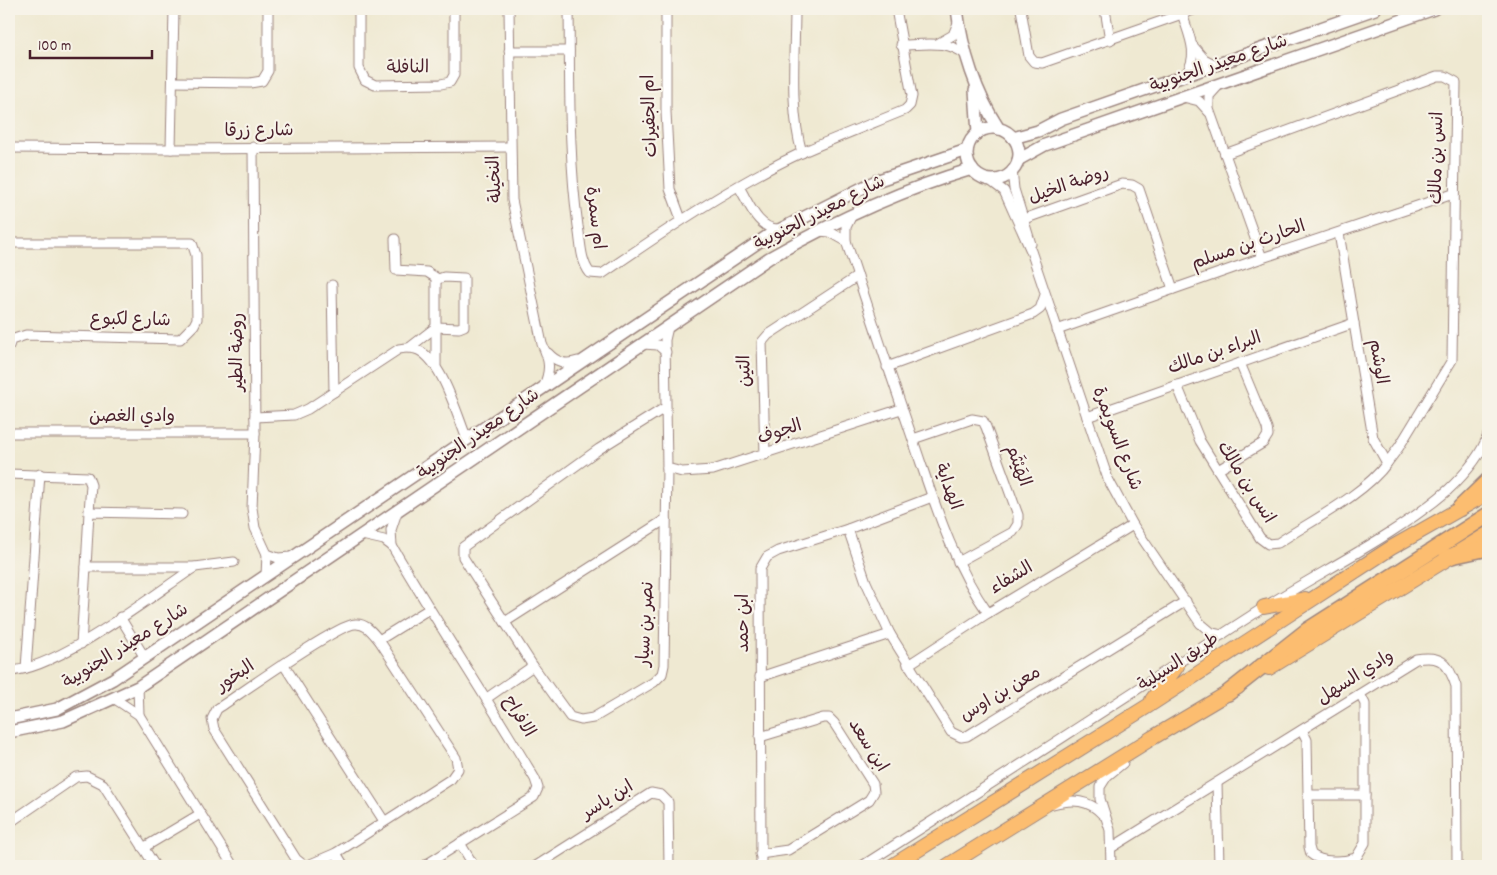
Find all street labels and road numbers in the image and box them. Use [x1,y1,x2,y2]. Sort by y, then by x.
street label: شارع معيذر الجنوبية [1147,30,1291,100]
street label: النافلة [387,56,429,82]
street label: ام الجفيرات [637,74,665,158]
street label: انس بن مالك [1425,111,1451,205]
street label: شارع زرقا [224,119,294,145]
street label: النخيلة [482,155,510,203]
street label: روضة الخيل [1025,161,1113,211]
street label: شارع معيذر الجنوبية [750,170,890,258]
street label: ام سمرة [578,185,610,251]
street label: الحارث بن مسلم [1189,215,1309,277]
street label: شارع لكبوع [89,308,171,334]
street label: روضة الطير [226,313,251,393]
street label: البراء بن مالك [1165,326,1265,382]
street label: الوشم [1361,338,1393,386]
street label: التين [733,355,759,387]
street label: شارع معيذر الجنوبية [413,383,545,487]
street label: شارع السويمرة [1085,384,1147,494]
street label: وادي الغصن [89,405,175,430]
street label: الجوف [754,414,806,452]
street label: انس بن مالك [1210,437,1280,529]
street label: الهَيْثَم [998,441,1036,491]
street label: الهداية [927,460,967,514]
street label: الشفاء [986,556,1038,602]
street label: نصر بن سيار [632,581,662,669]
street label: ابن حمد [732,593,757,653]
street label: شارع معيذر الجنوبية [58,598,194,696]
street label: طريق السيلية [1133,627,1225,699]
street label: وادي السهل [1313,644,1399,712]
street label: البخور [210,655,260,700]
street label: معن بن اوس [956,661,1046,729]
street label: الافراح [496,691,540,743]
street label: ابن سعد [841,714,893,778]
street label: ابن ياسر [575,775,639,828]

